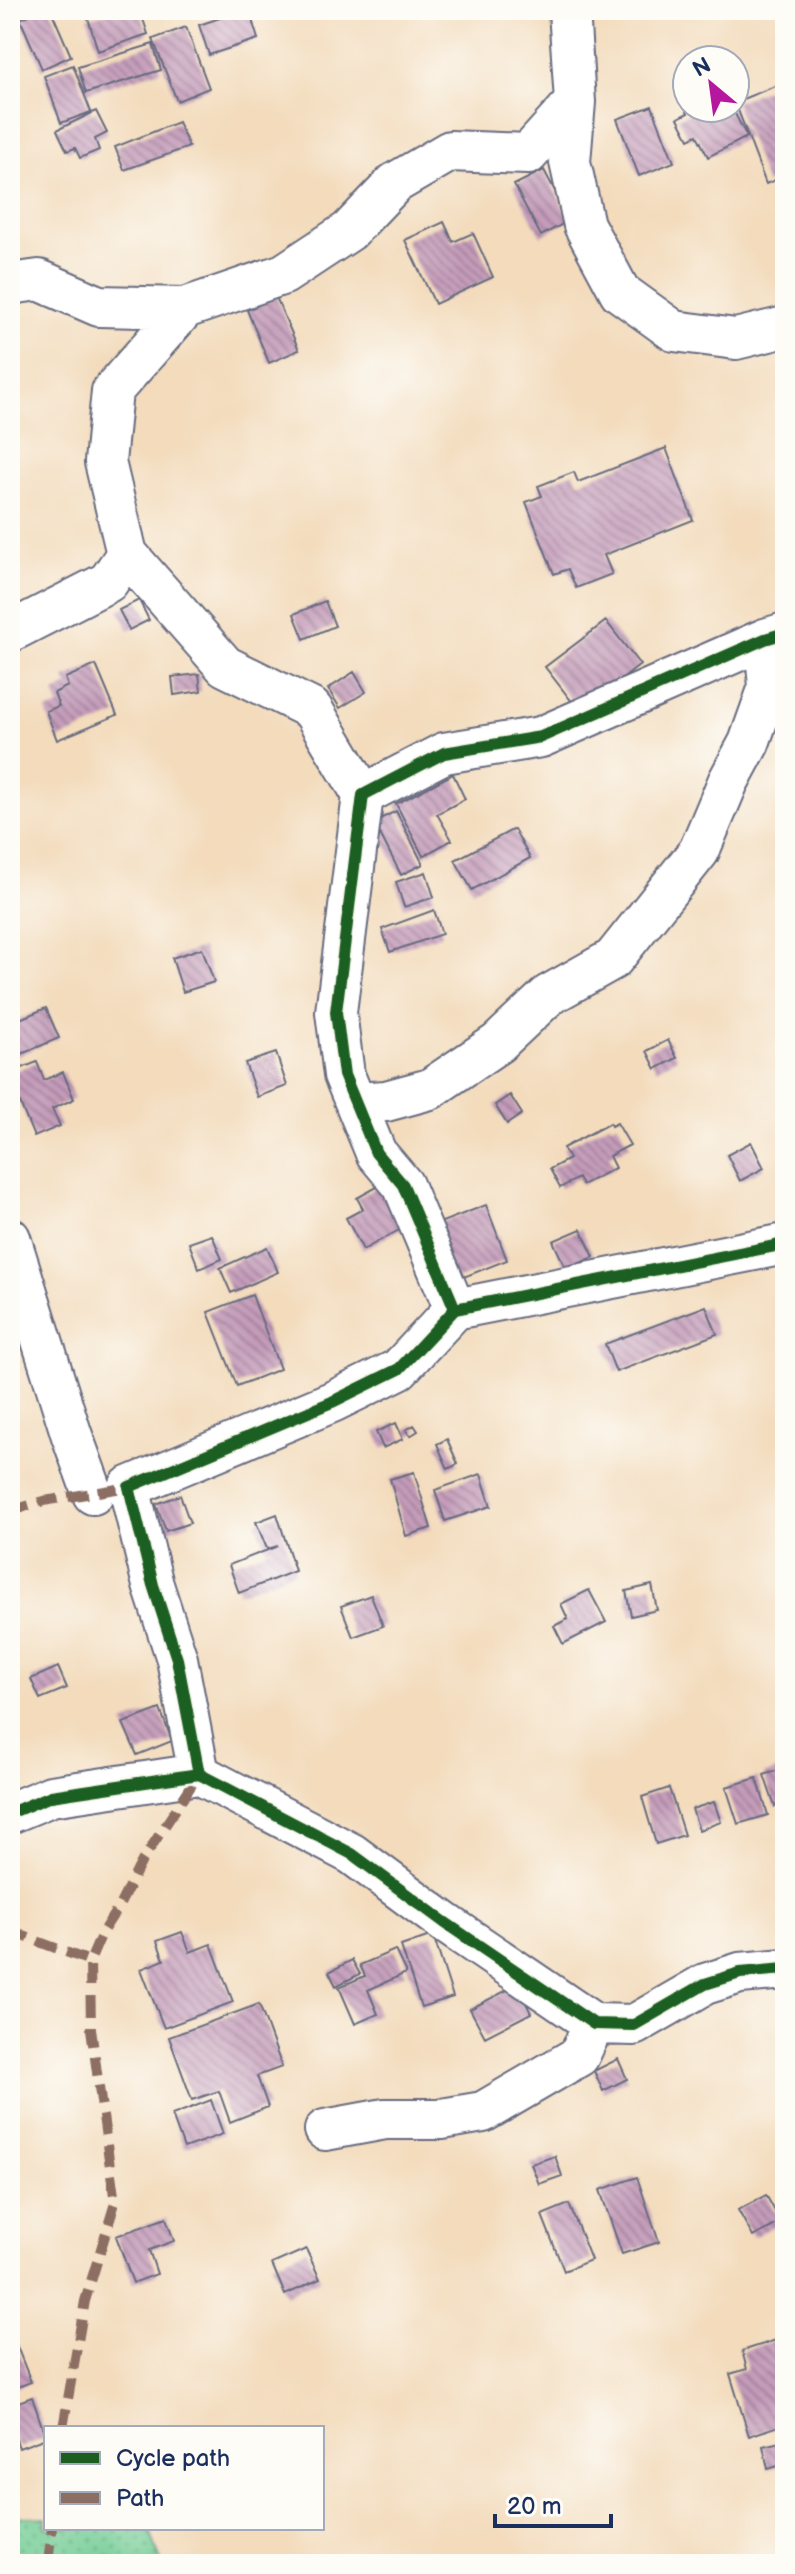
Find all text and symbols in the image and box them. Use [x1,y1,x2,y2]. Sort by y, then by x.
north arrow [671,44,751,124]
text: N [688,52,716,84]
legend [44,2426,324,2530]
text: Cycle path [116,2444,230,2473]
scale bar [495,2478,611,2528]
text: Path [116,2484,164,2513]
text: 20 m [507,2492,562,2521]

